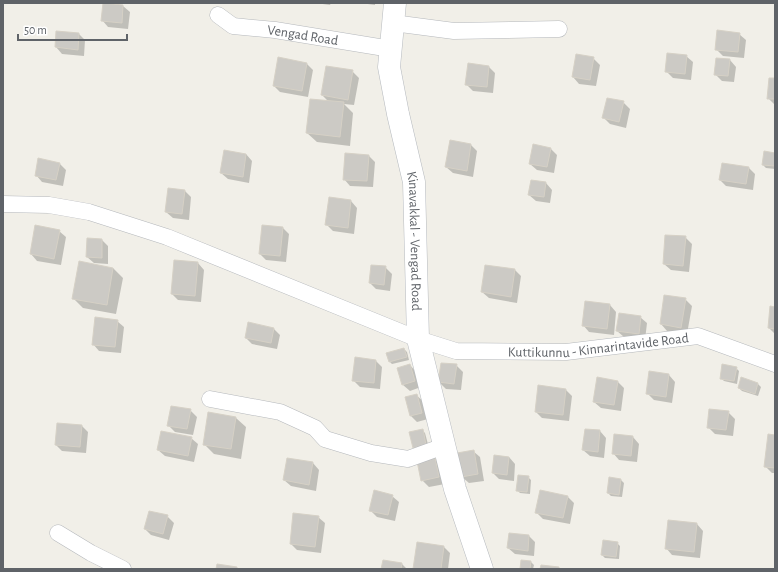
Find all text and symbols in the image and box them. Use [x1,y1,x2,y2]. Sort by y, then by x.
scale bar [18,16,127,42]
street label: Vengad Road [267,23,339,48]
text: 50 m [24,24,47,36]
street label: Kinavakkal - Vengad Road [404,170,423,311]
street label: Kuttikunnu - Kinnarintavide Road [508,331,690,360]

